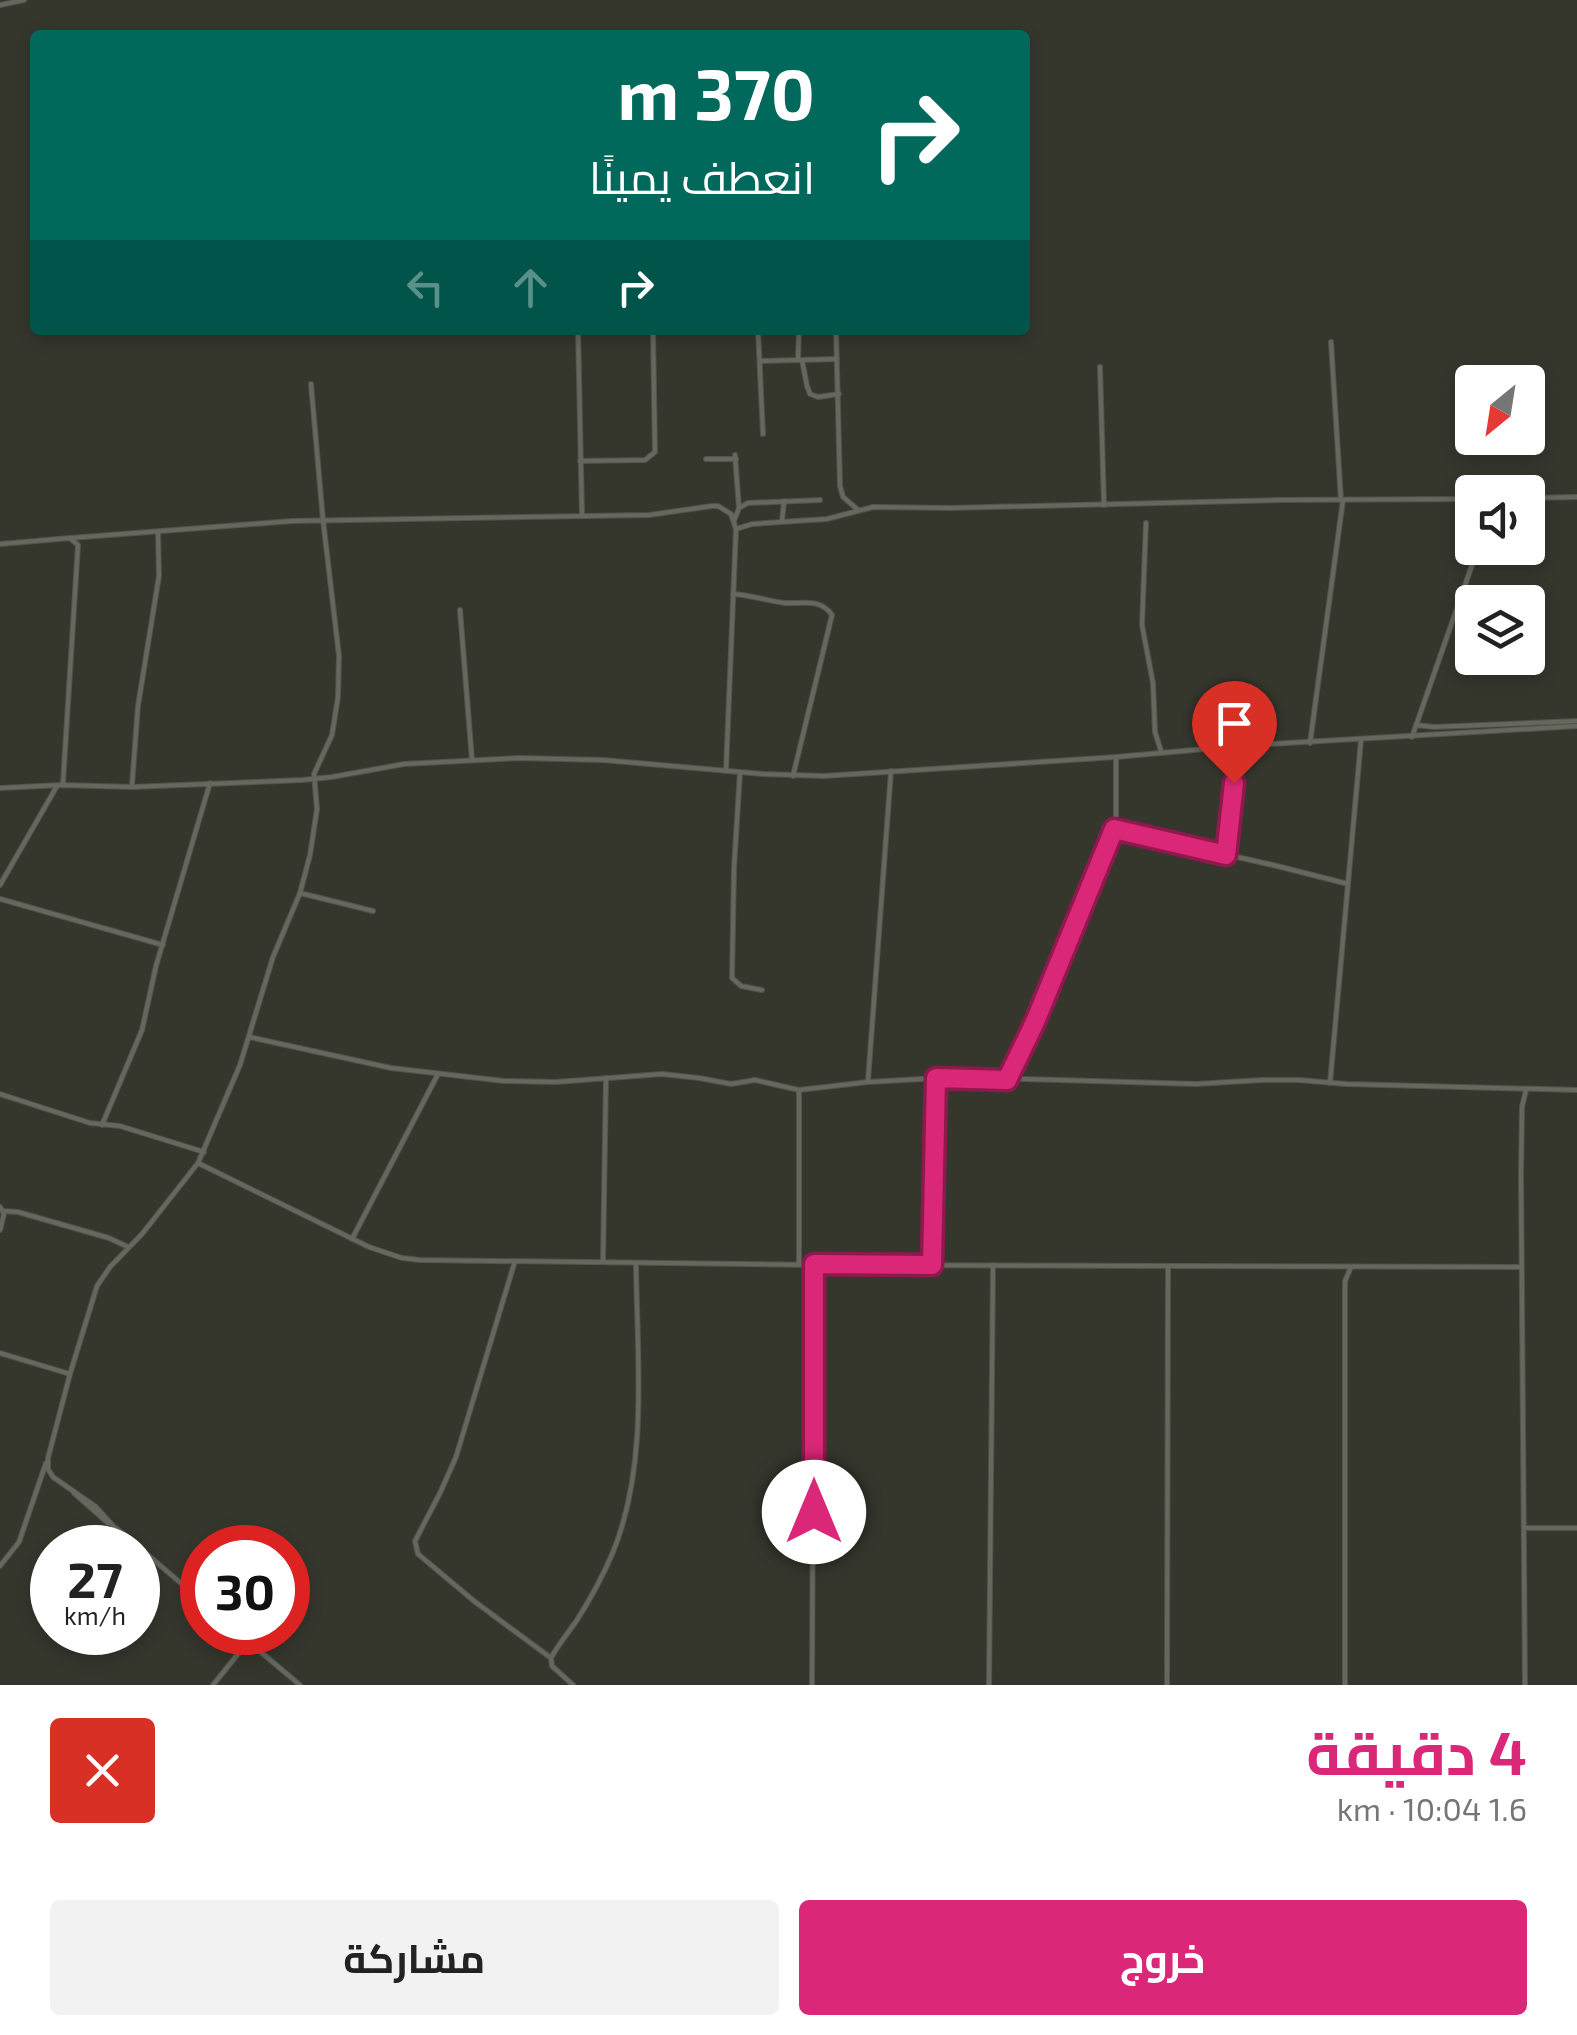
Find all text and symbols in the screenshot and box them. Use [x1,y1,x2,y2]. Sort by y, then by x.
text: 370 m [617,50,815,134]
icon: right [850,70,980,200]
text: انعطف يمينًا [589,149,815,203]
icon: left [398,260,453,315]
icon: ahead [503,260,558,315]
icon: right [608,260,663,315]
north arrow [1455,365,1545,455]
map controls [1455,365,1545,675]
button: sound [1455,475,1545,565]
button: layers [1455,585,1545,675]
pin [1192,681,1277,784]
icon: arrive [1207,696,1262,751]
position arrow [762,1460,866,1564]
speed limit sign: 30 [180,1525,310,1655]
text: 27 [67,1548,123,1608]
text: km/h [64,1600,126,1630]
text: 4 دقيقة [1306,1715,1527,1787]
button: close [50,1718,155,1823]
text: 1.6 km · 10:04 [1337,1789,1527,1827]
button: مشاركة [50,1900,779,2015]
button: خروج [799,1900,1527,2015]

